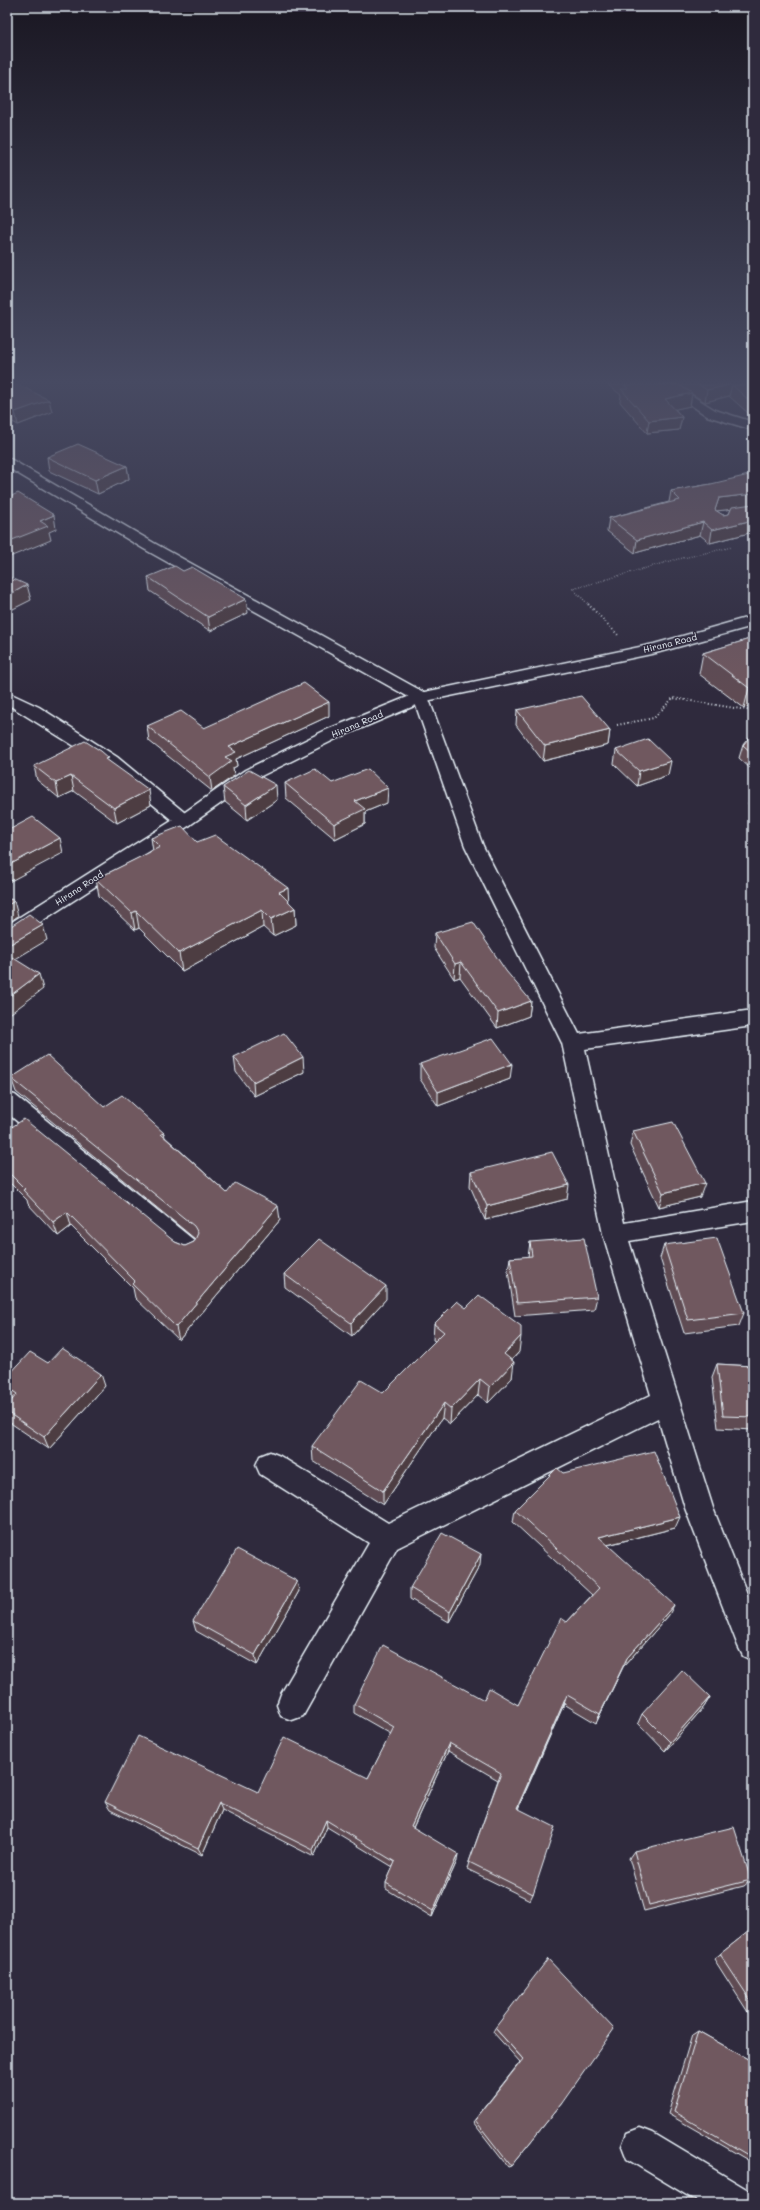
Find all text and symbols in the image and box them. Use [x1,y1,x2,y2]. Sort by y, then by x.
street label: Hirana Road [642,631,698,655]
street label: Hirana Road [329,708,385,740]
street label: Hirana Road [53,868,105,908]

